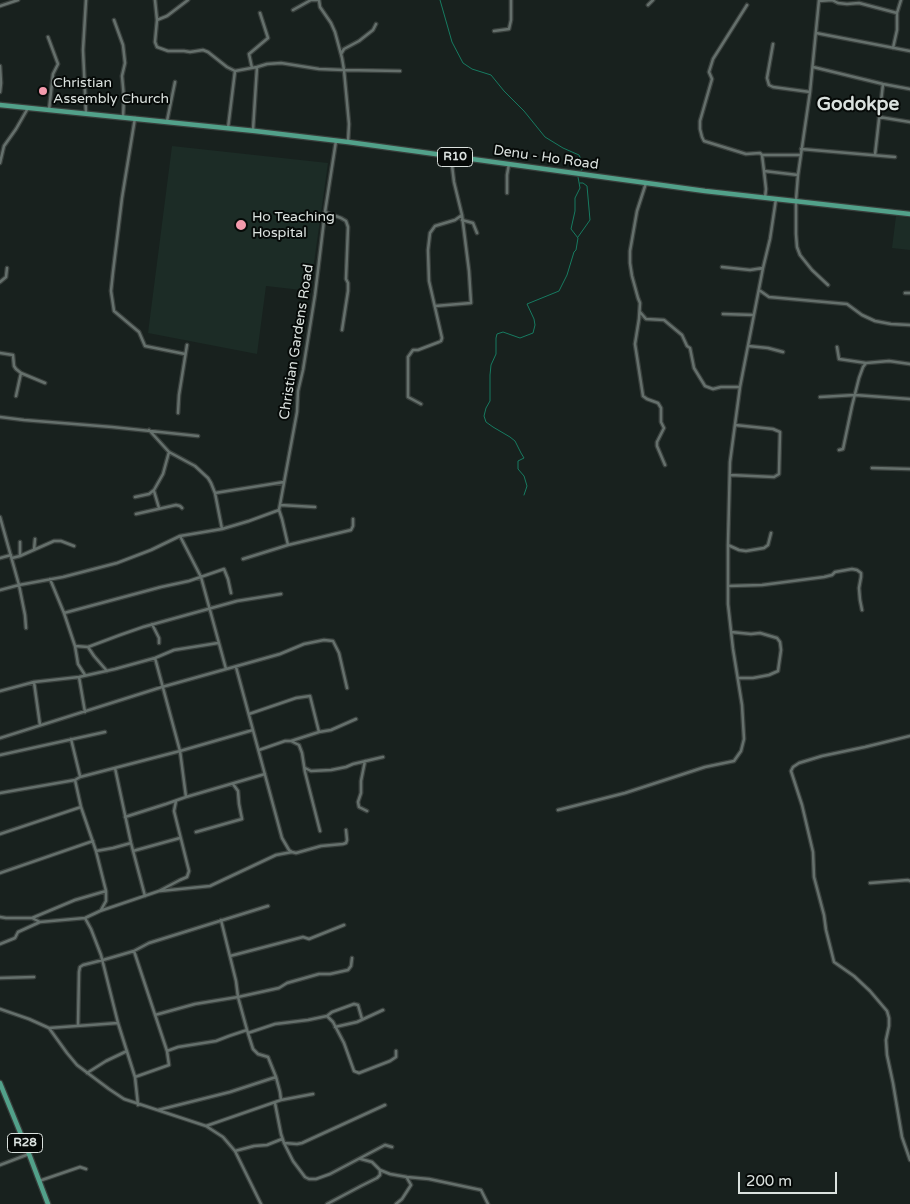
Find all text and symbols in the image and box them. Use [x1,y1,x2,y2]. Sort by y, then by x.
place label: Christian Assembly Church [53,75,169,108]
marker: Christian Assembly Church [37,85,49,97]
district label: Godokpe [817,94,899,116]
street label: Denu - Ho Road [492,142,600,174]
road number: R10 [438,148,472,166]
place label: Ho Teaching Hospital [252,209,335,242]
marker: Ho Teaching Hospital [234,218,248,232]
street label: Christian Gardens Road [276,263,318,421]
road number: R28 [8,1134,42,1152]
scale bar [740,1162,839,1194]
text: 200 m [746,1172,792,1190]

